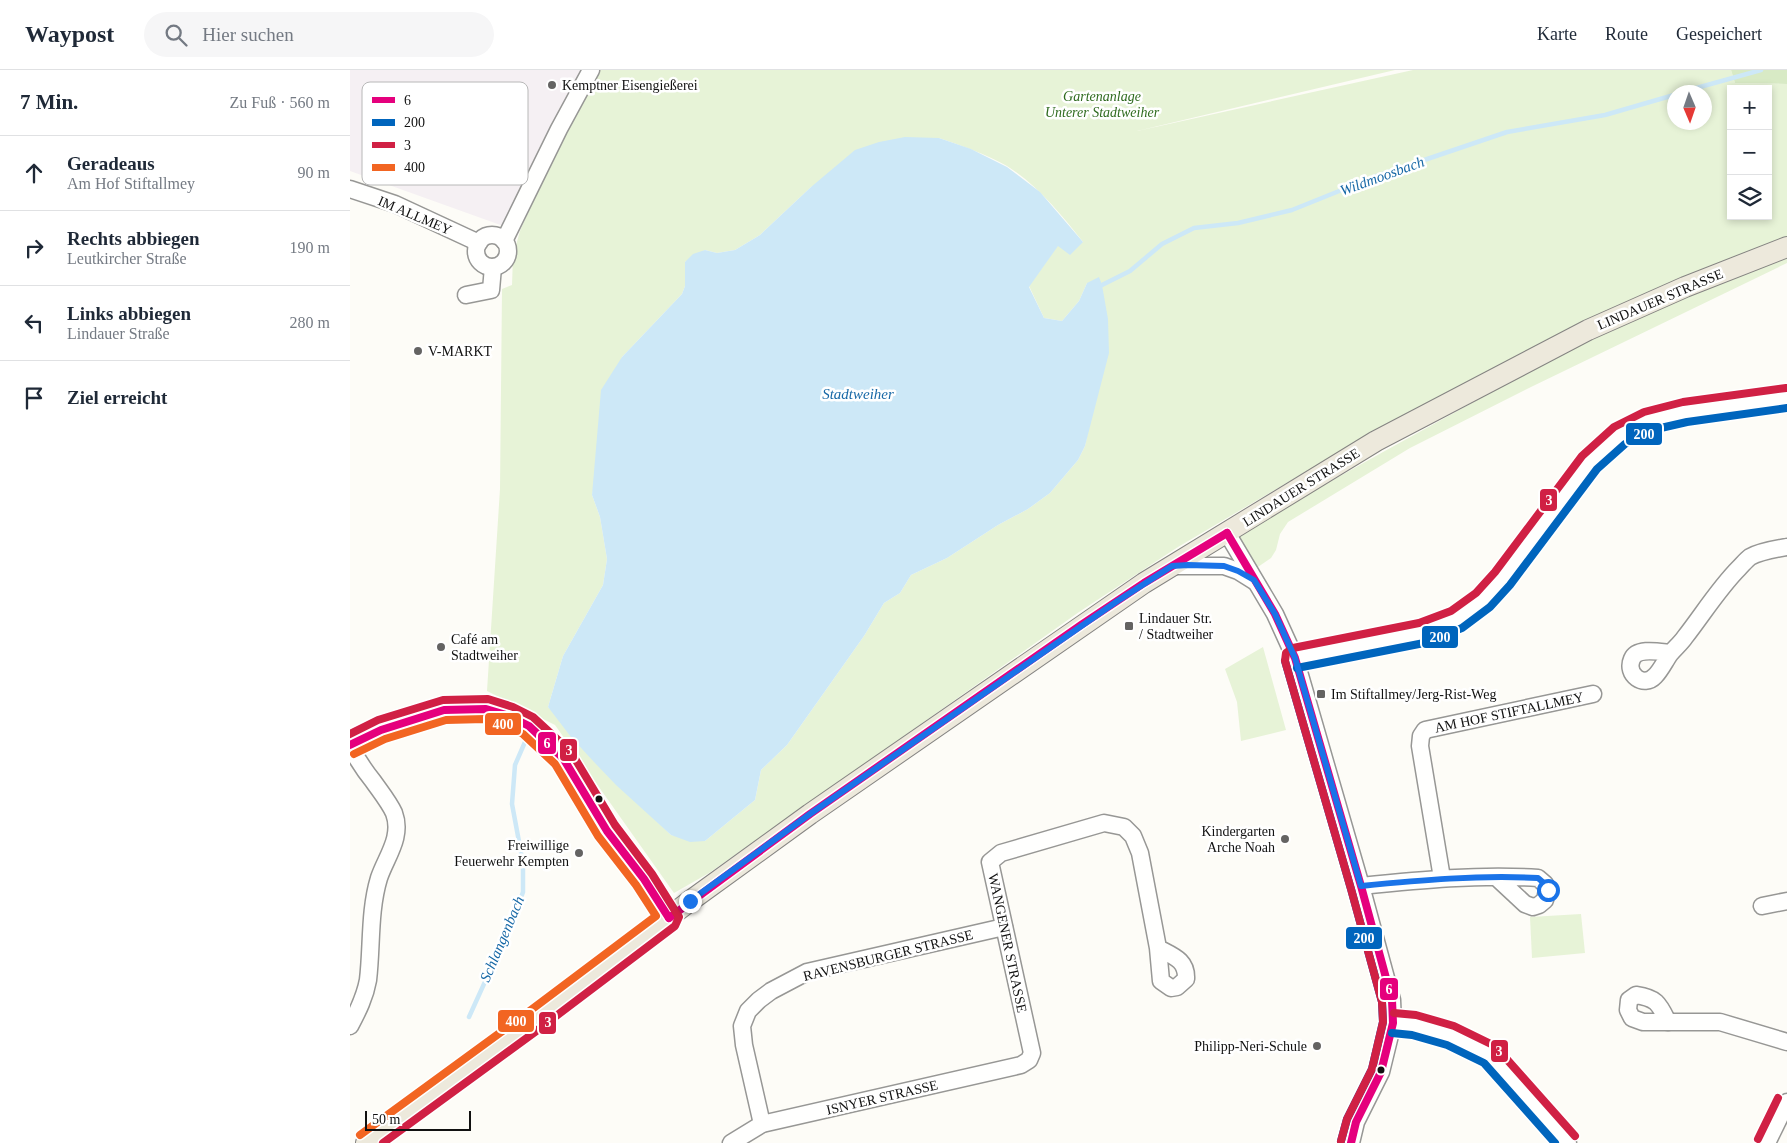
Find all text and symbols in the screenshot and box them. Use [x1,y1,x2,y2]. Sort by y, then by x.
search box [144,12,494,57]
text: Waypost [25,21,114,47]
icon: search [162,21,190,49]
text: Hier suchen [202,24,294,45]
text: Karte [1537,24,1577,44]
text: Route [1605,24,1648,44]
text: Gespeichert [1676,24,1762,44]
place label: Kemptner Eisengießerei [562,78,698,93]
marker: Kemptner Eisengießerei [546,79,558,91]
legend [362,82,528,185]
north arrow [1667,85,1712,130]
map controls [1727,85,1772,220]
button: + [1727,85,1772,130]
park label: Gartenanlage Unterer Stadtweiher [1045,89,1160,120]
text: 7 Min. [20,90,78,114]
text: 6 [404,93,411,108]
text: Zu Fuß · 560 m [230,94,330,111]
text: 200 [404,115,425,130]
button: − [1727,130,1772,175]
text: 3 [404,138,411,153]
text: Geradeaus [67,153,155,174]
water label: Wildmoosbach [1338,153,1426,199]
icon: ahead [20,159,48,187]
text: 400 [404,160,425,175]
text: 90 m [298,164,330,181]
text: Am Hof Stiftallmey [67,175,195,192]
button: layers [1727,175,1772,220]
street label: IM ALLMEY [376,193,454,238]
text: Rechts abbiegen [67,228,199,249]
icon: right [20,234,48,262]
text: 190 m [290,239,330,256]
text: Leutkircher Straße [67,250,187,267]
street label: LINDAUER STRASSE [1595,266,1725,333]
text: Links abbiegen [67,303,191,324]
icon: left [20,309,48,337]
text: 280 m [290,314,330,331]
text: Lindauer Straße [67,325,170,342]
place label: V-MARKT [428,344,492,359]
marker: V-MARKT [412,345,424,357]
icon: arrive [20,384,48,412]
water label: Stadtweiher [822,386,894,402]
text: Ziel erreicht [67,387,167,408]
line badge: 200 [1625,422,1663,446]
text: 200 [1634,427,1655,442]
street label: LINDAUER STRASSE [1240,445,1362,530]
line badge: 3 [1539,488,1558,512]
text: 3 [1546,493,1553,508]
place label: Lindauer Str. / Stadtweiher [1139,611,1214,642]
marker: Lindauer Str. / Stadtweiher [1123,620,1135,632]
line badge: 200 [1421,625,1459,649]
text: 200 [1430,630,1451,645]
place label: Café am Stadtweiher [451,632,518,663]
marker: Café am Stadtweiher [435,641,447,653]
place label: Im Stiftallmey/Jerg-Rist-Weg [1331,687,1496,702]
marker: Im Stiftallmey/Jerg-Rist-Weg [1315,688,1327,700]
street label: AM HOF STIFTALLMEY [1433,689,1585,736]
line badge: 400 [484,712,522,736]
text: 400 [493,717,514,732]
line badge: 6 [537,731,557,755]
text: 6 [544,736,551,751]
line badge: 3 [559,738,578,762]
text: 3 [566,743,573,758]
unlabelled marker [594,794,604,804]
place label: Kindergarten Arche Noah [1201,824,1275,855]
marker: Kindergarten Arche Noah [1279,833,1291,845]
place label: Freiwillige Feuerwehr Kempten [454,838,569,869]
marker: Freiwillige Feuerwehr Kempten [573,847,585,859]
street label: WANGENER STRASSE [985,872,1030,1014]
route start [1537,879,1560,902]
route end [679,890,702,913]
water label: Schlangenbach [477,894,527,984]
line badge: 200 [1345,926,1383,950]
street label: RAVENSBURGER STRASSE [802,927,975,984]
text: 200 [1354,931,1375,946]
line badge: 6 [1379,977,1399,1001]
text: 6 [1386,982,1393,997]
line badge: 400 [497,1009,535,1033]
line badge: 3 [538,1011,557,1035]
text: 400 [506,1014,527,1029]
text: 3 [545,1015,552,1030]
place label: Philipp-Neri-Schule [1194,1039,1307,1054]
line badge: 3 [1490,1039,1509,1063]
marker: Philipp-Neri-Schule [1311,1040,1323,1052]
text: 3 [1496,1044,1503,1059]
unlabelled marker [1376,1065,1386,1075]
street label: ISNYER STRASSE [825,1077,939,1118]
scale bar [365,1108,471,1131]
text: 50 m [372,1112,400,1127]

